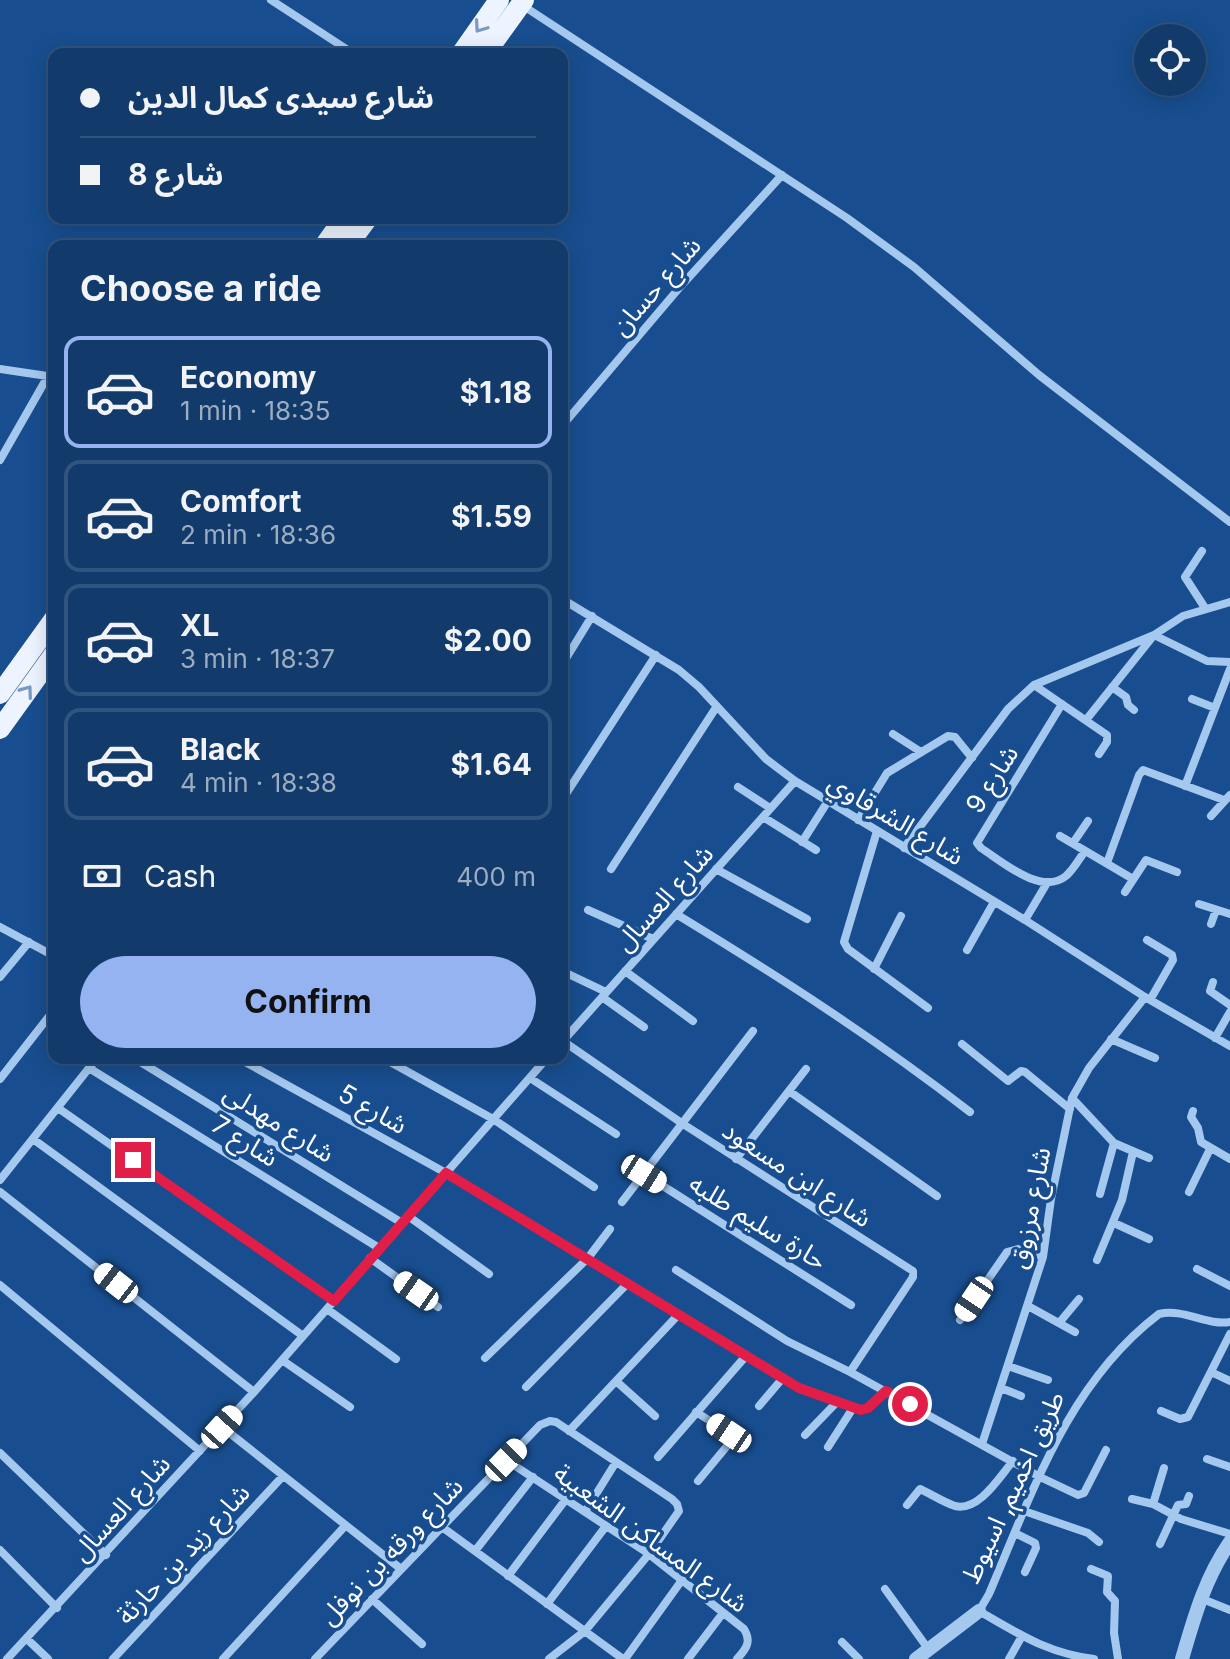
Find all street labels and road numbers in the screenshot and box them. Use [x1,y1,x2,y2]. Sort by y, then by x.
street label: شارع حسان [604,230,710,344]
street label: شارع 9 [959,739,1028,820]
street label: شارع الشرقاوي [820,766,970,876]
street label: شارع العسال [608,838,722,960]
street label: شارع مهدلى [216,1076,340,1172]
street label: شارع 5 [332,1077,413,1144]
street label: شارع 7 [204,1108,284,1176]
street label: شارع ابن مسعود [715,1114,878,1237]
street label: شارع مرزوق [1003,1144,1060,1272]
street label: حارة سليم طلبه [681,1167,833,1280]
street label: طريق اخميم, اسيوط [955,1386,1075,1590]
street label: شارع العسال [65,1448,179,1570]
street label: شارع المساكن الشعبية [546,1457,754,1622]
street label: شارع ورقه بن نوفل [312,1470,472,1634]
street label: شارع زيد بن حارثة [110,1477,259,1633]

